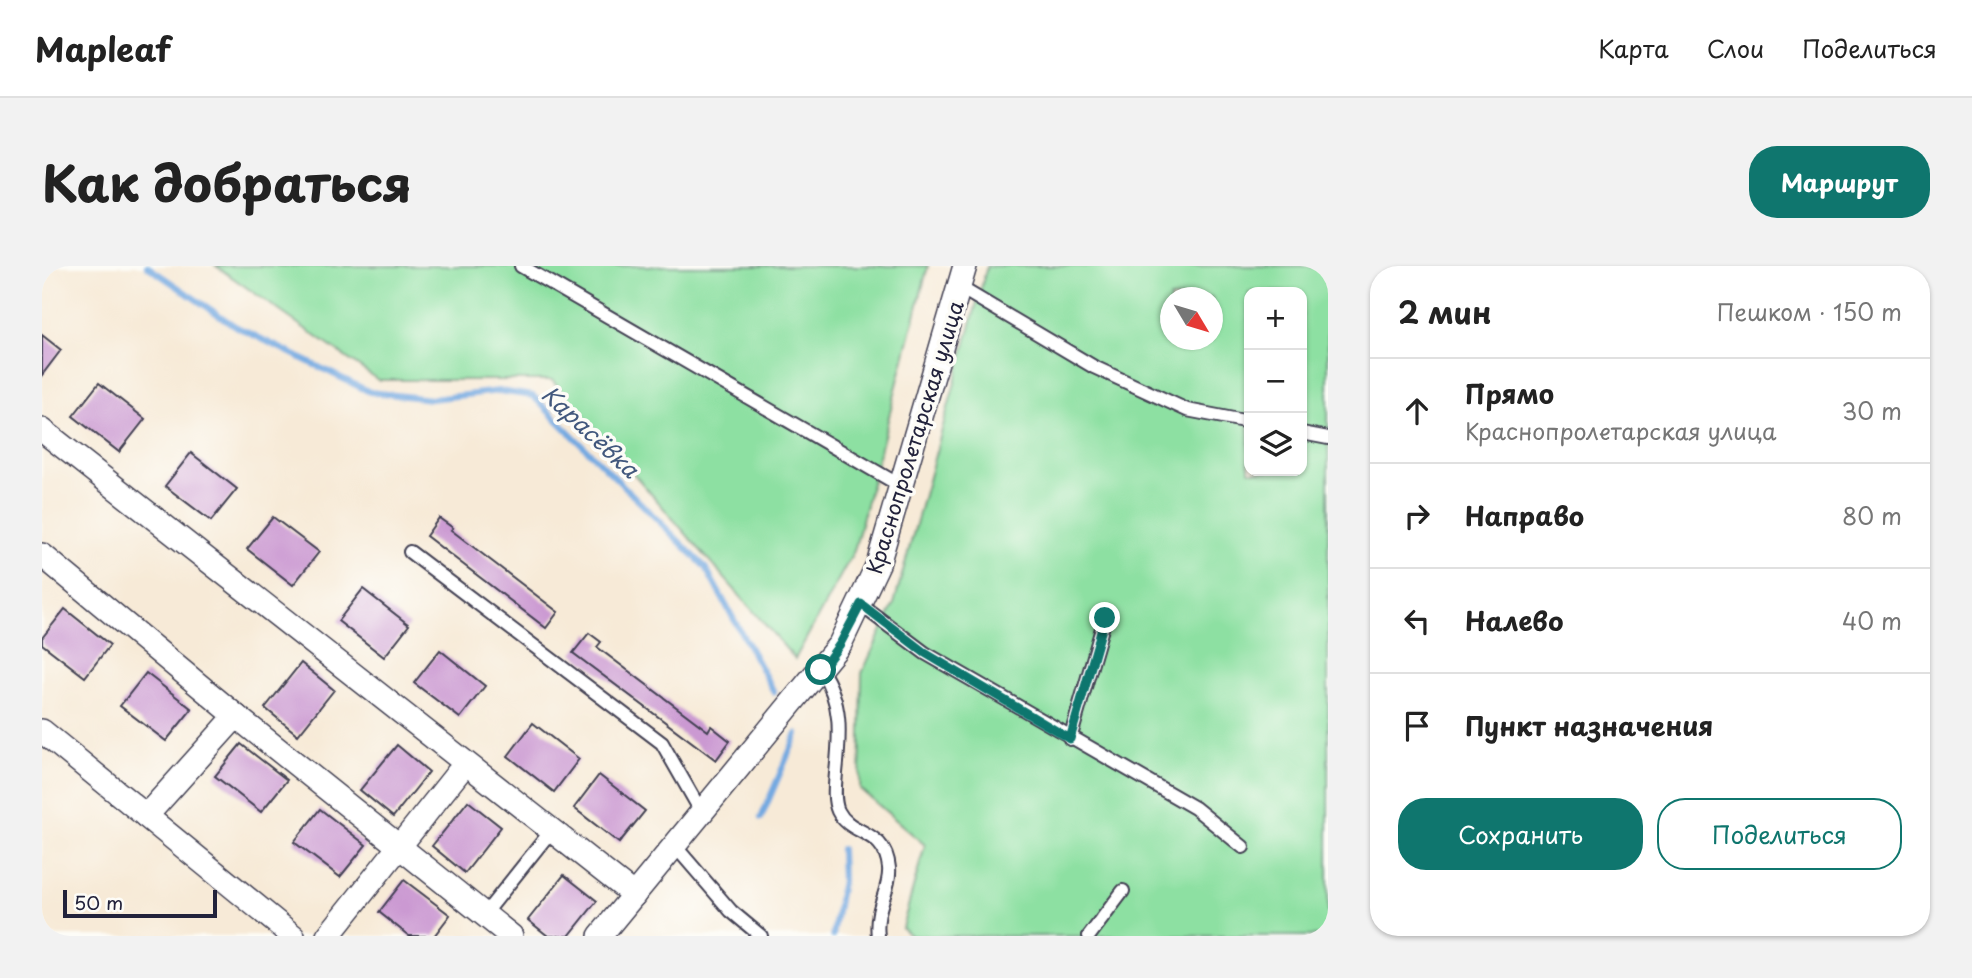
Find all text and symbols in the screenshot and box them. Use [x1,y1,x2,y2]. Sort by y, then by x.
text: Mapleaf [35,23,171,73]
text: Карта [1598,30,1669,66]
text: Слои [1707,30,1764,66]
text: Поделиться [1802,30,1937,66]
text: Как добраться [42,145,412,219]
button: Маршрут [1749,146,1930,218]
north arrow [1160,287,1223,350]
map controls [1244,287,1307,476]
button: + [1244,287,1307,350]
text: 2 мин [1398,289,1492,334]
text: Пешком · 150 m [1717,294,1902,329]
street label: Краснопролетарская улица [857,296,971,578]
button: − [1244,350,1307,413]
text: Прямо [1465,374,1554,413]
water label: Карасёвка [534,377,648,486]
icon: ahead [1398,392,1436,430]
text: 30 m [1841,393,1902,428]
button: layers [1244,413,1307,476]
text: Краснопролетарская улица [1465,413,1776,448]
text: Направо [1465,496,1584,535]
icon: right [1398,497,1436,535]
text: 80 m [1842,498,1902,533]
text: Налево [1465,601,1563,640]
route end [1089,602,1120,633]
icon: left [1398,602,1436,640]
text: 40 m [1842,603,1902,638]
route start [805,654,836,685]
text: Пункт назначения [1465,706,1713,745]
icon: arrive [1398,707,1436,745]
button: Сохранить [1398,798,1643,870]
button: Поделиться [1657,798,1902,870]
scale bar [63,887,217,919]
text: 50 m [74,888,123,916]

